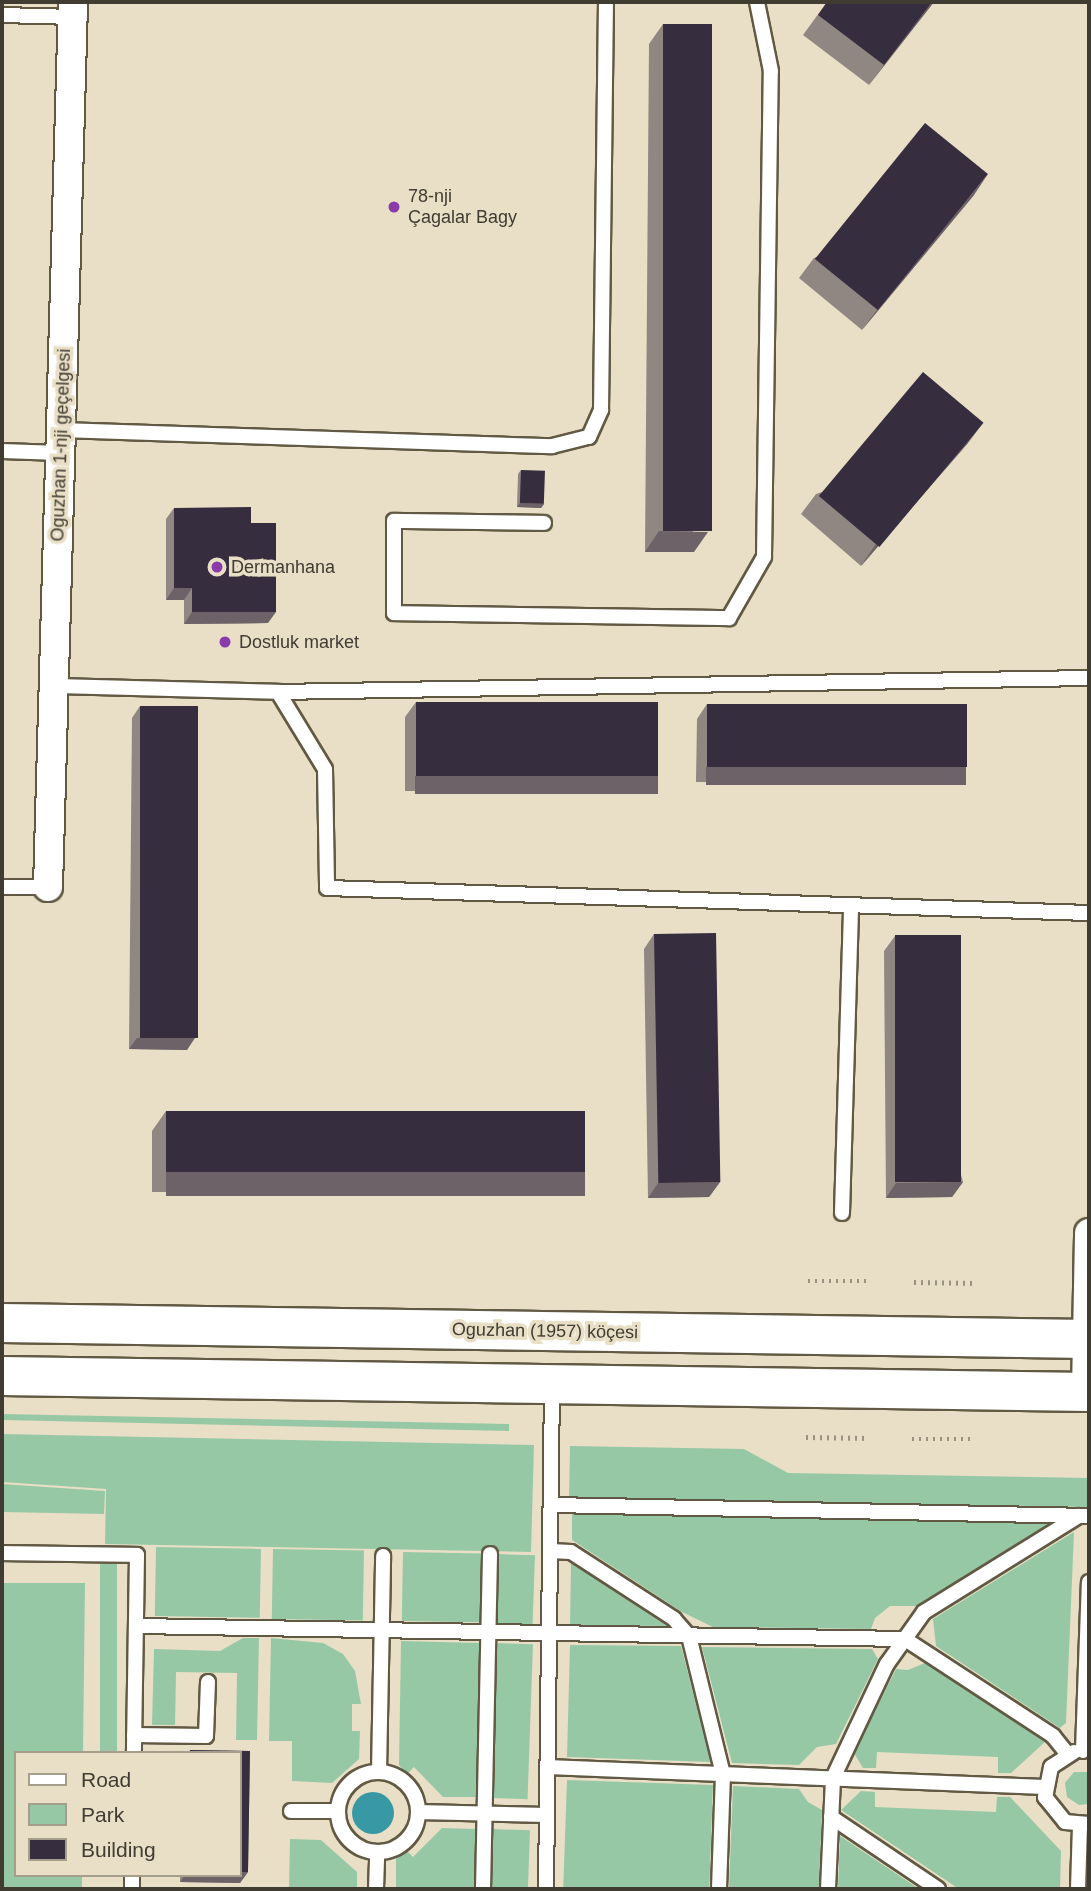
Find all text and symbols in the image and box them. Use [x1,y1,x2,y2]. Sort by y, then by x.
place label: 78-nji Çagalar Bagy [408,186,517,228]
marker: 78-nji Çagalar Bagy [386,199,402,215]
street label: Oguzhan 1-nji geçelgesi [47,348,75,542]
place label: Dermanhana [231,556,335,578]
marker: Dermanhana [209,559,225,575]
place label: Dostluk market [239,631,359,653]
marker: Dostluk market [217,634,233,650]
street label: Oguzhan (1957) köçesi [452,1319,638,1343]
legend [14,1751,242,1877]
text: Road [81,1768,131,1791]
text: Park [81,1803,124,1826]
text: Building [81,1838,156,1861]

